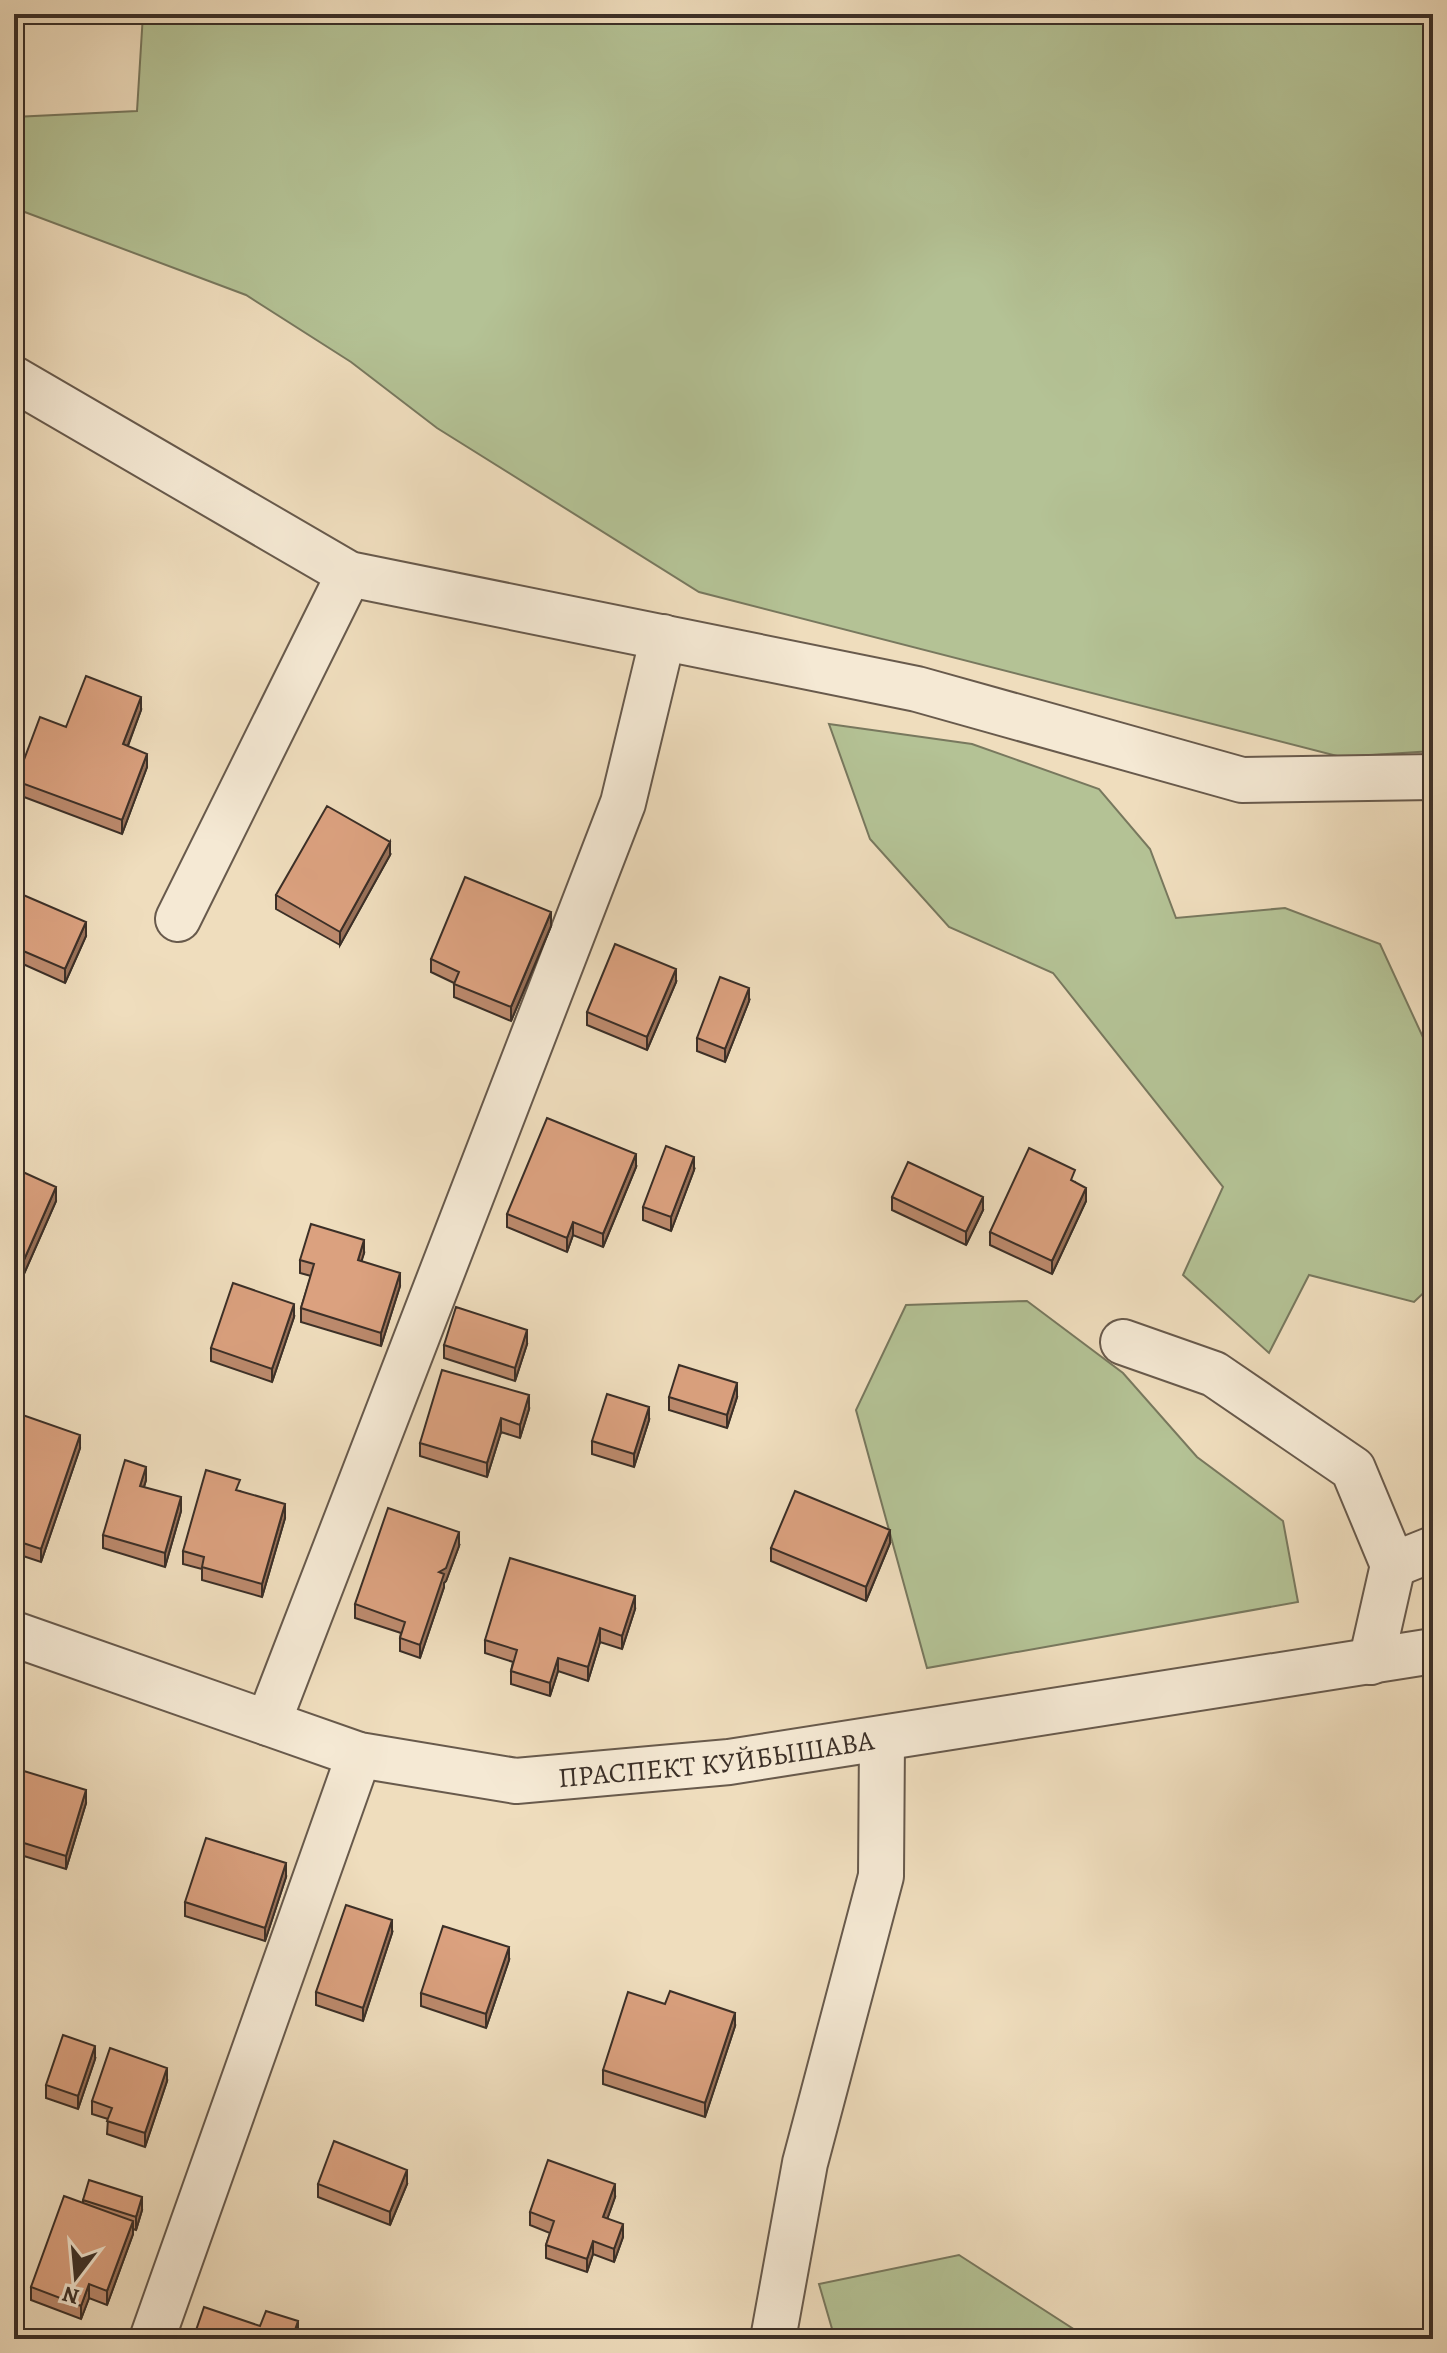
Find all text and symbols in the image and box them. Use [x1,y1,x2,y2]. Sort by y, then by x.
street label: ПРАСПЕКТ КУЙБЫШАВА [557,1721,877,1797]
north arrow [36,2237,116,2317]
text: N [59,2279,83,2312]

